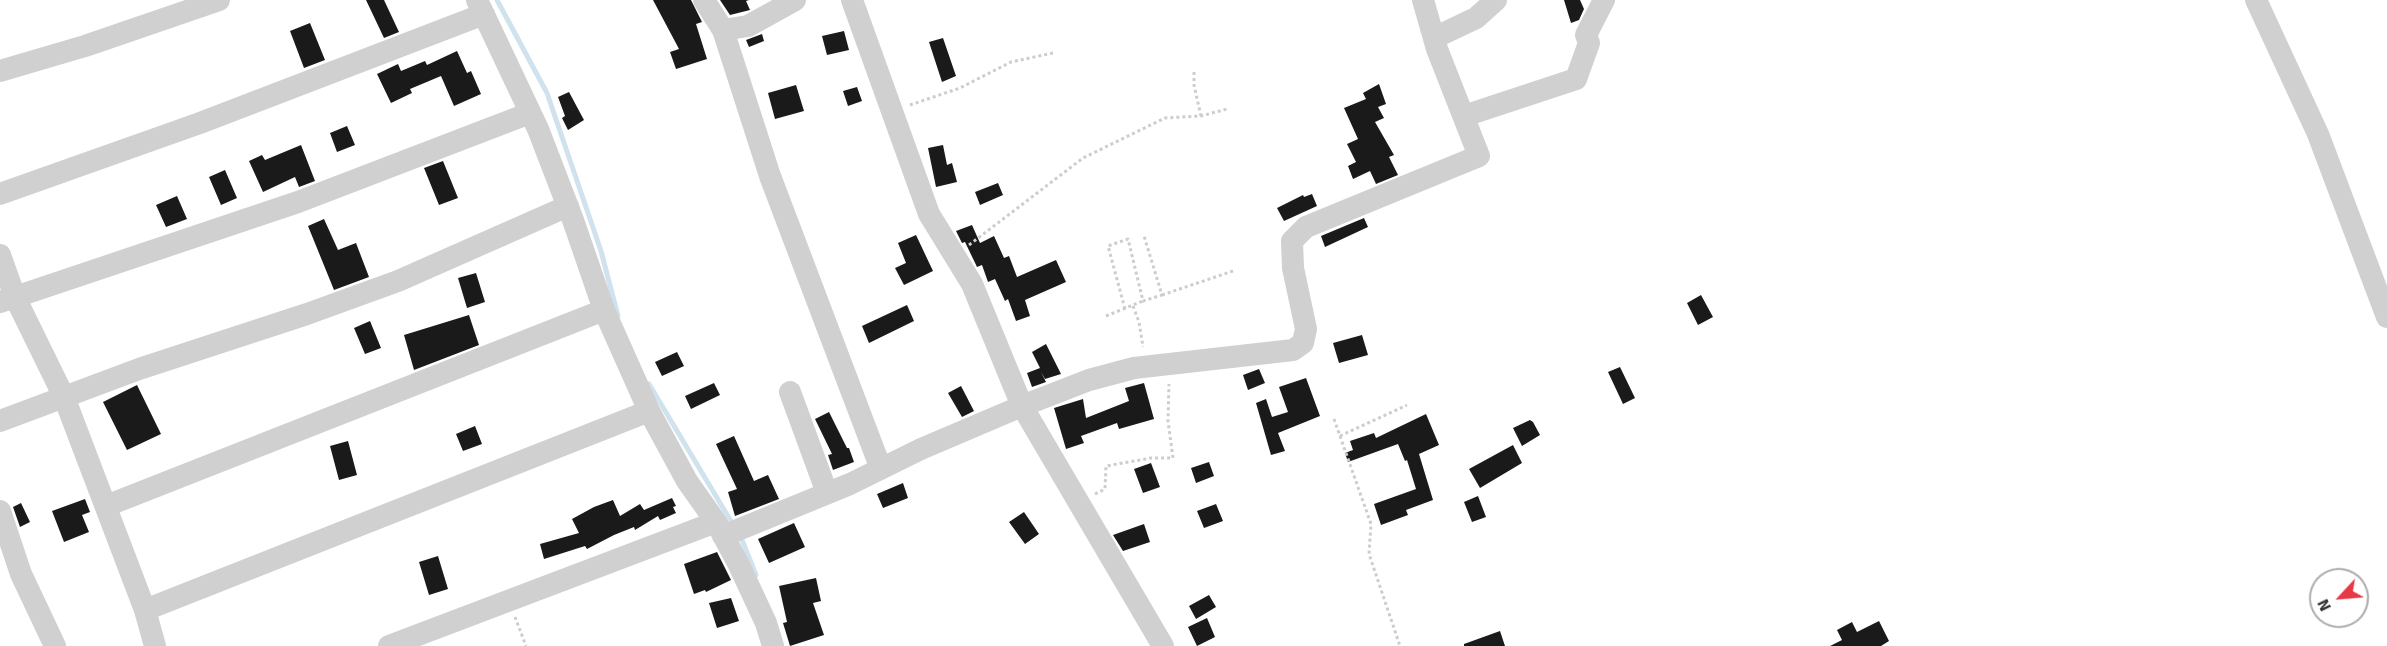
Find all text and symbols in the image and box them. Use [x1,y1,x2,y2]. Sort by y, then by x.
north arrow [2309,568,2369,628]
text: N [2313,596,2336,614]

